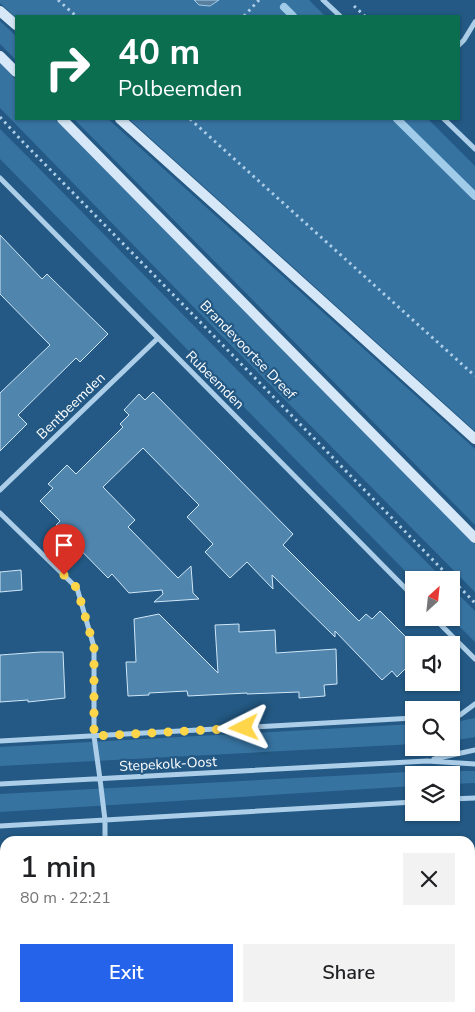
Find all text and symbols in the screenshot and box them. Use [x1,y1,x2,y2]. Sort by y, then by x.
text: 40 m [118,29,200,76]
icon: right [35,35,100,100]
text: Polbeemden [118,74,242,104]
street label: Brandevoortse Dreef [196,296,301,404]
street label: Rubeemden [181,346,249,414]
street label: Bentbeemden [33,368,109,444]
pin [43,524,85,575]
icon: arrive [50,531,78,559]
north arrow [405,571,460,626]
map controls [405,571,460,821]
button: sound [405,636,460,691]
position arrow [217,701,269,753]
button: search [405,701,460,756]
street label: Stepekolk-Oost [119,752,217,776]
button: layers [405,766,460,821]
text: 1 min [20,847,96,888]
button: close [403,853,455,905]
text: 80 m · 22:21 [20,887,111,909]
button: Exit [20,944,233,1002]
button: Share [243,944,455,1002]

